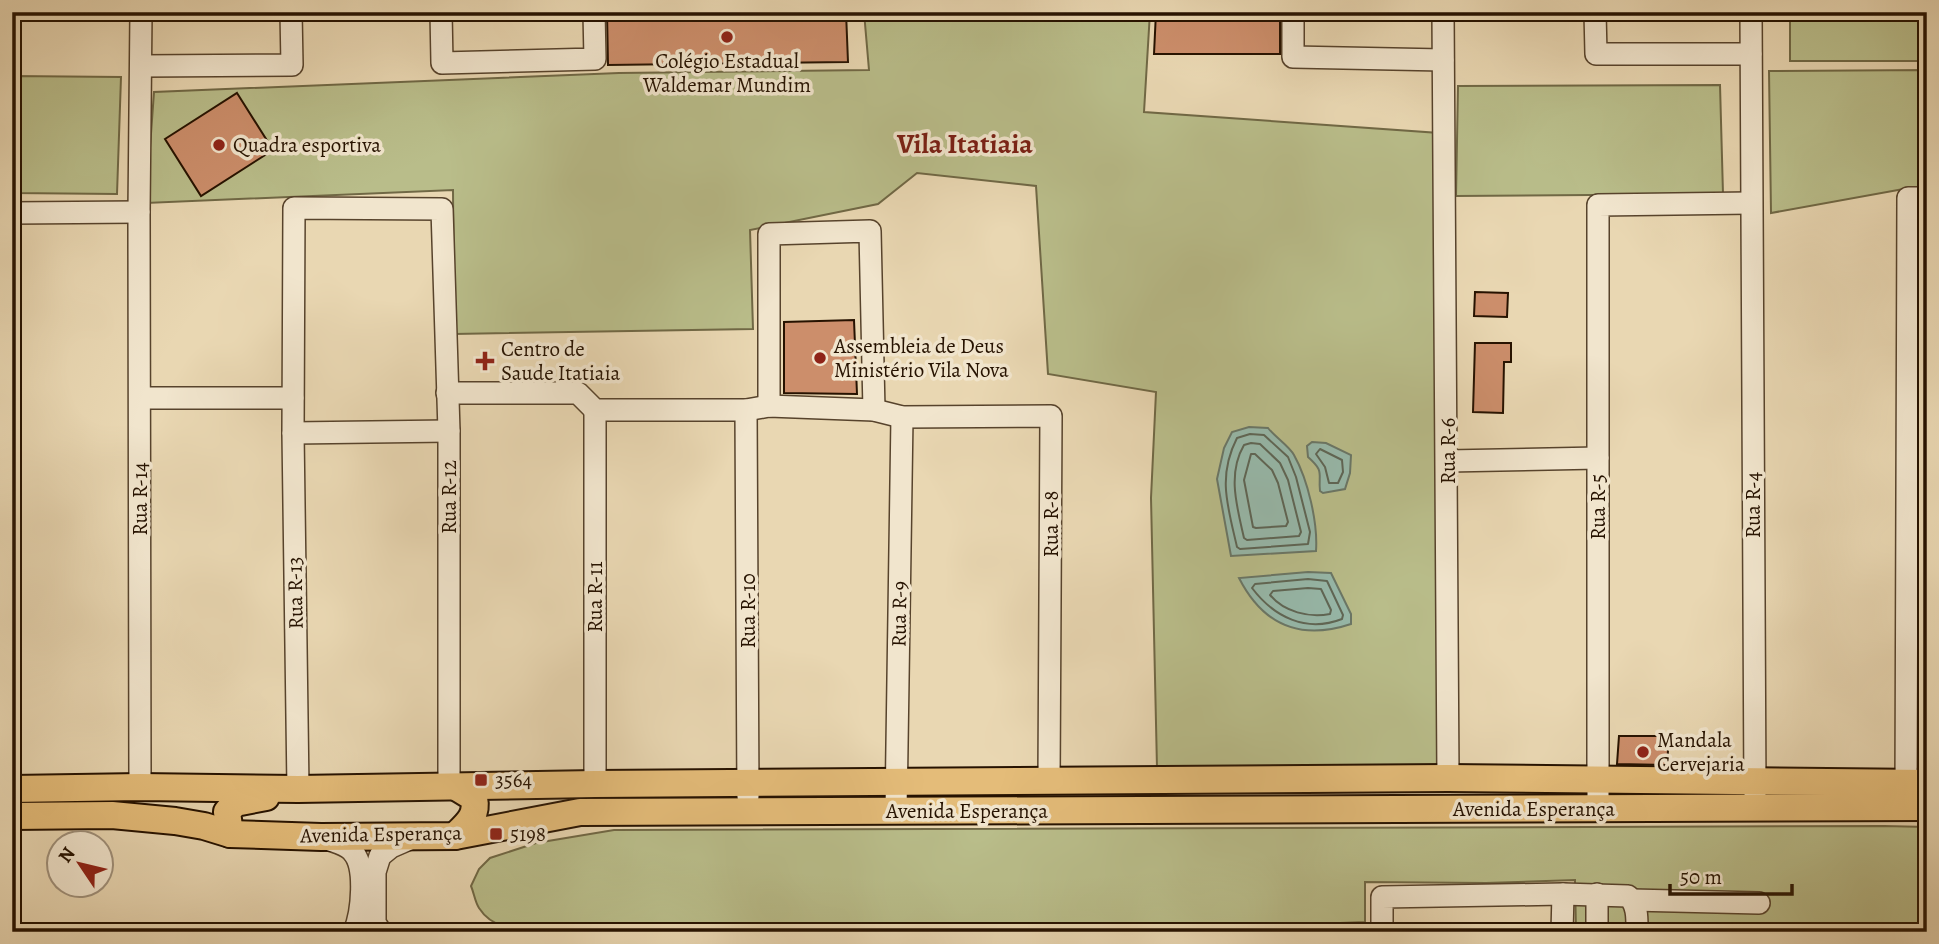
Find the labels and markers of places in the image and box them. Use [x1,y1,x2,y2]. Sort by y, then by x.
marker: Colégio Estadual Waldemar Mundim [719,29,735,45]
place label: Colégio Estadual Waldemar Mundim [642,47,811,99]
place label: Quadra esportiva [233,131,381,159]
marker: Quadra esportiva [211,137,227,153]
place label: Assembleia de Deus Ministério Vila Nova [833,332,1009,384]
place label: Centro de Saude Itatiaia [501,335,621,387]
marker: Assembleia de Deus Ministério Vila Nova [812,350,828,366]
marker: Centro de Saude Itatiaia [475,351,495,371]
place label: Mandala Cervejaria [1657,726,1745,778]
marker: Mandala Cervejaria [1635,744,1651,760]
place label: 3564 [495,766,532,794]
marker: 3564 [473,772,489,788]
place label: 5198 [510,820,546,848]
marker: 5198 [488,826,504,842]

